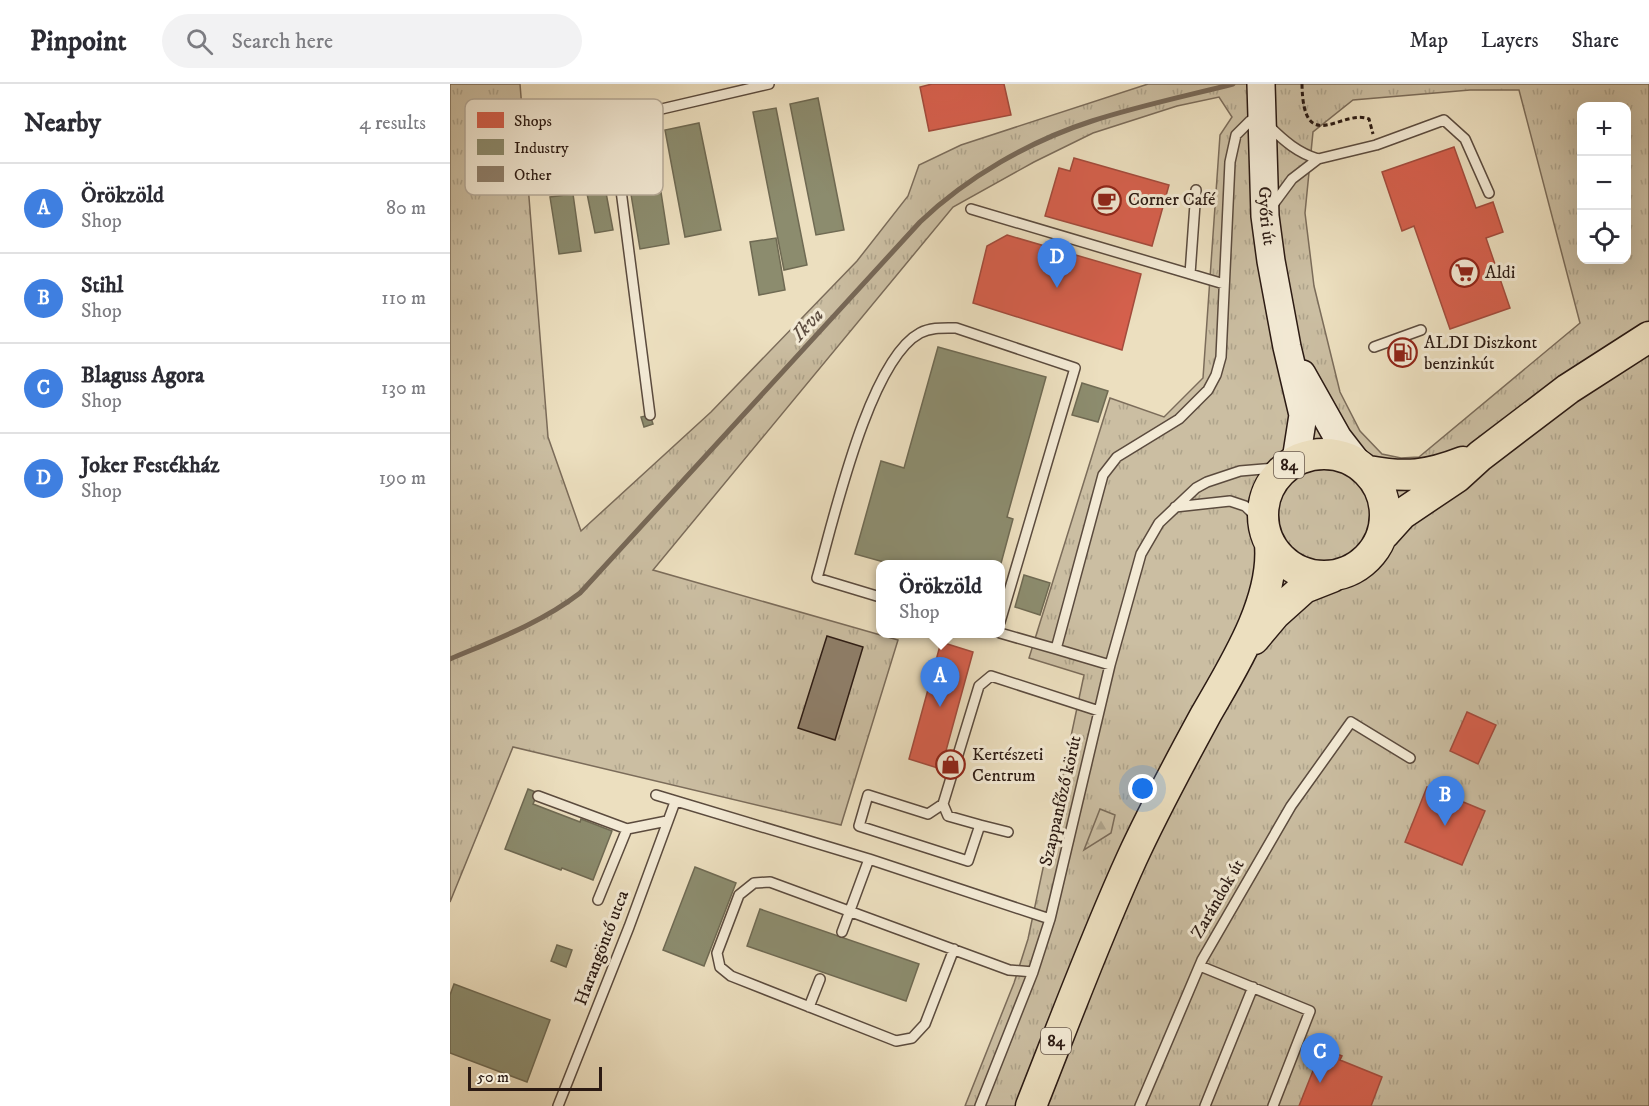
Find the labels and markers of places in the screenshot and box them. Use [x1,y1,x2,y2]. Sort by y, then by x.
cafe icon: Corner Café [1091,184,1123,216]
place label: Corner Café [1128,189,1216,211]
pin: D [1038,238,1076,288]
supermarket icon: Aldi [1448,257,1480,289]
place label: Aldi [1485,262,1516,284]
place label: ALDI Diszkont benzinkút [1424,332,1538,375]
fuel station icon: ALDI Diszkont benzinkút [1387,337,1419,369]
pin: A [920,658,960,707]
place label: Kertészeti Centrum [972,744,1044,787]
shop icon: Kertészeti Centrum [935,749,967,781]
pin: B [1426,776,1464,826]
pin: C [1300,1034,1340,1083]

